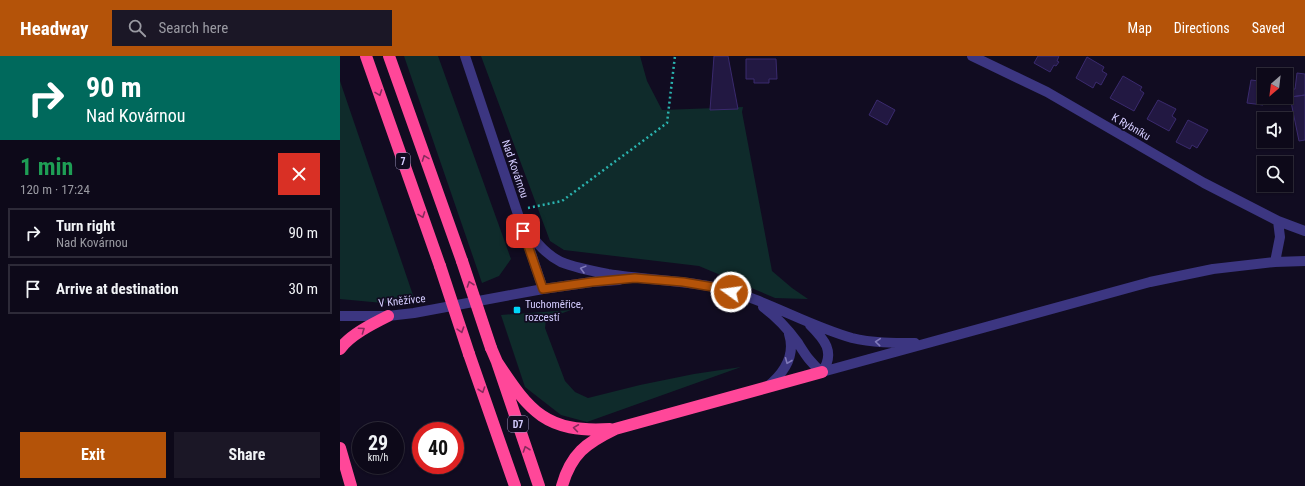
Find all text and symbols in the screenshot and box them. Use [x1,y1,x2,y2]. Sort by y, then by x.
search box [112,10,392,46]
text: Headway [20,17,88,40]
icon: search [126,17,148,39]
text: Search here [158,19,228,37]
text: Map [1128,20,1152,36]
text: Directions [1174,20,1230,36]
text: Saved [1252,20,1285,36]
north arrow [1257,68,1293,104]
map controls [1257,68,1293,192]
text: 90 m [86,71,142,104]
icon: right [20,72,72,124]
one-way arrow [374,89,382,96]
text: Nad Kovárnou [86,105,185,126]
street label: K Rybníku [1109,111,1153,143]
button: sound [1257,112,1293,148]
street label: Nad Kovárnou [499,138,531,200]
text: 1 min [20,153,73,181]
button: close [278,153,320,195]
road number: 7 [396,153,410,169]
one-way arrow [421,154,430,161]
button: search [1257,156,1293,192]
text: 120 m · 17:24 [20,182,90,197]
one-way arrow [417,212,426,219]
pin [506,214,540,248]
text: Turn right [56,217,115,235]
icon: arrive [512,220,534,242]
icon: right [22,222,44,244]
text: 90 m [288,224,318,242]
text: Nad Kovárnou [56,235,128,250]
one-way arrow [580,265,587,274]
position arrow [710,271,752,313]
icon: arrive [22,278,44,300]
text: Arrive at destination [56,280,179,298]
text: 30 m [288,280,318,298]
one-way arrow [466,281,474,288]
street label: V Kněžívce [378,292,426,310]
place label: Tuchoměřice, rozcestí [525,298,583,324]
marker: Tuchoměřice, rozcestí [512,305,522,315]
one-way arrow [456,326,465,333]
one-way arrow [358,328,365,335]
one-way arrow [875,337,881,346]
one-way arrow [784,358,792,365]
one-way arrow [477,387,485,394]
road number: D7 [508,416,528,432]
speed limit sign: 40 [412,422,464,474]
one-way arrow [573,424,579,433]
text: 29 [368,431,388,455]
button: Exit [20,432,166,478]
button: Share [174,432,320,478]
one-way arrow [523,446,531,453]
text: km/h [368,452,388,463]

